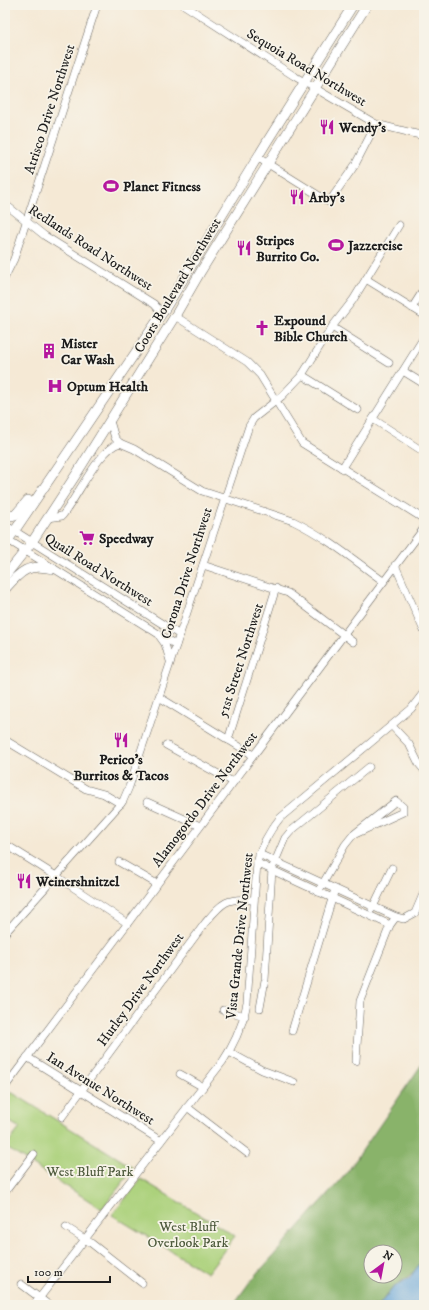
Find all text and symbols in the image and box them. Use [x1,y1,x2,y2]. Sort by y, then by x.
street label: Sequoia Road Northwest [243,25,370,111]
street label: Atrisco Drive Northwest [20,42,80,177]
restaurant icon: Wendy's [318,118,336,136]
place label: Wendy's [338,119,386,137]
sports icon: Planet Fitness [102,177,120,195]
place label: Planet Fitness [123,178,201,196]
restaurant icon: Arby's [288,188,306,206]
place label: Arby's [308,189,345,207]
street label: Redlands Road Northwest [25,201,157,295]
street label: Coors Boulevard Northwest [130,214,226,356]
place label: Stripes Burrito Co. [256,232,319,266]
sports icon: Jazzercise [327,236,345,254]
place label: Jazzercise [346,237,403,255]
restaurant icon: Stripes Burrito Co. [235,239,253,257]
place label: Expound Bible Church [274,312,348,346]
church icon: Expound Bible Church [253,319,271,337]
place label: Mister Car Wash [61,335,115,369]
building icon: Mister Car Wash [40,342,58,360]
hospital icon: Optum Health [46,377,64,395]
place label: Optum Health [67,378,149,396]
street label: Corona Drive Northwest [157,505,217,641]
street label: Quail Road Northwest [41,529,157,611]
supermarket icon: Speedway [78,529,96,547]
place label: Speedway [99,530,154,548]
street label: 51st Street Northwest [214,600,268,720]
street label: Alamogordo Drive Northwest [148,728,262,871]
restaurant icon: Perico's Burritos & Tacos [112,731,130,749]
place label: Perico's Burritos & Tacos [73,751,169,785]
street label: Vista Grande Drive Northwest [222,851,258,1021]
restaurant icon: Weinershnitzel [15,872,33,890]
place label: Weinershnitzel [35,873,120,891]
street label: Hurley Drive Northwest [94,929,188,1050]
street label: Ian Avenue Northwest [43,1048,158,1130]
park label: West Bluff Park [46,1163,133,1181]
park label: West Bluff Overlook Park [148,1218,228,1252]
north arrow [363,1244,403,1284]
text: N [380,1248,395,1265]
scale bar [28,1258,110,1284]
text: 100 m [34,1265,63,1280]

